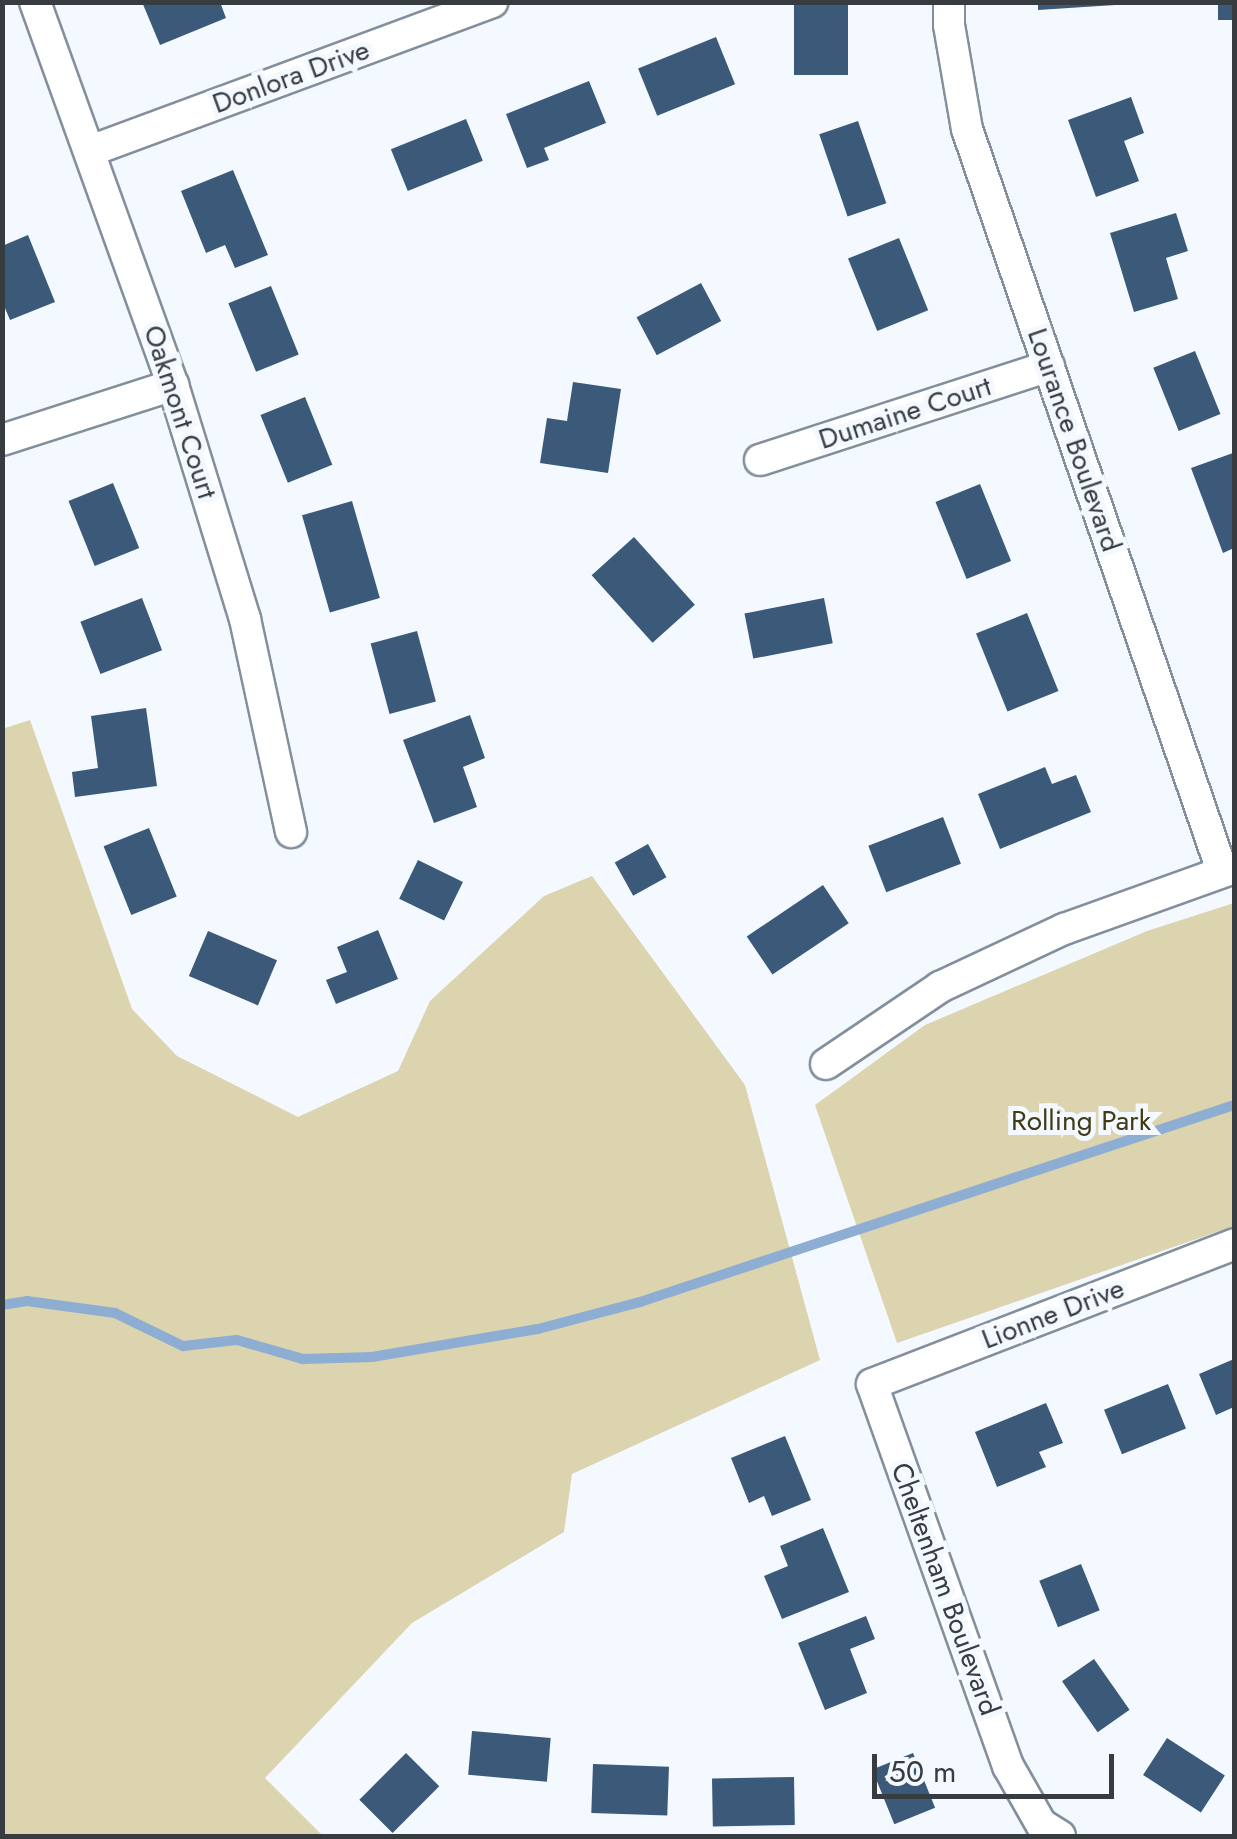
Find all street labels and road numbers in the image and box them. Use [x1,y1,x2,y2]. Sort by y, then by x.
street label: Donlora Drive [208,33,374,121]
street label: Oakmont Court [136,321,224,503]
street label: Lourance Boulevard [1020,324,1128,556]
street label: Dumaine Court [815,369,995,457]
street label: Lionne Drive [977,1272,1129,1356]
street label: Cheltenham Boulevard [884,1458,1006,1720]

